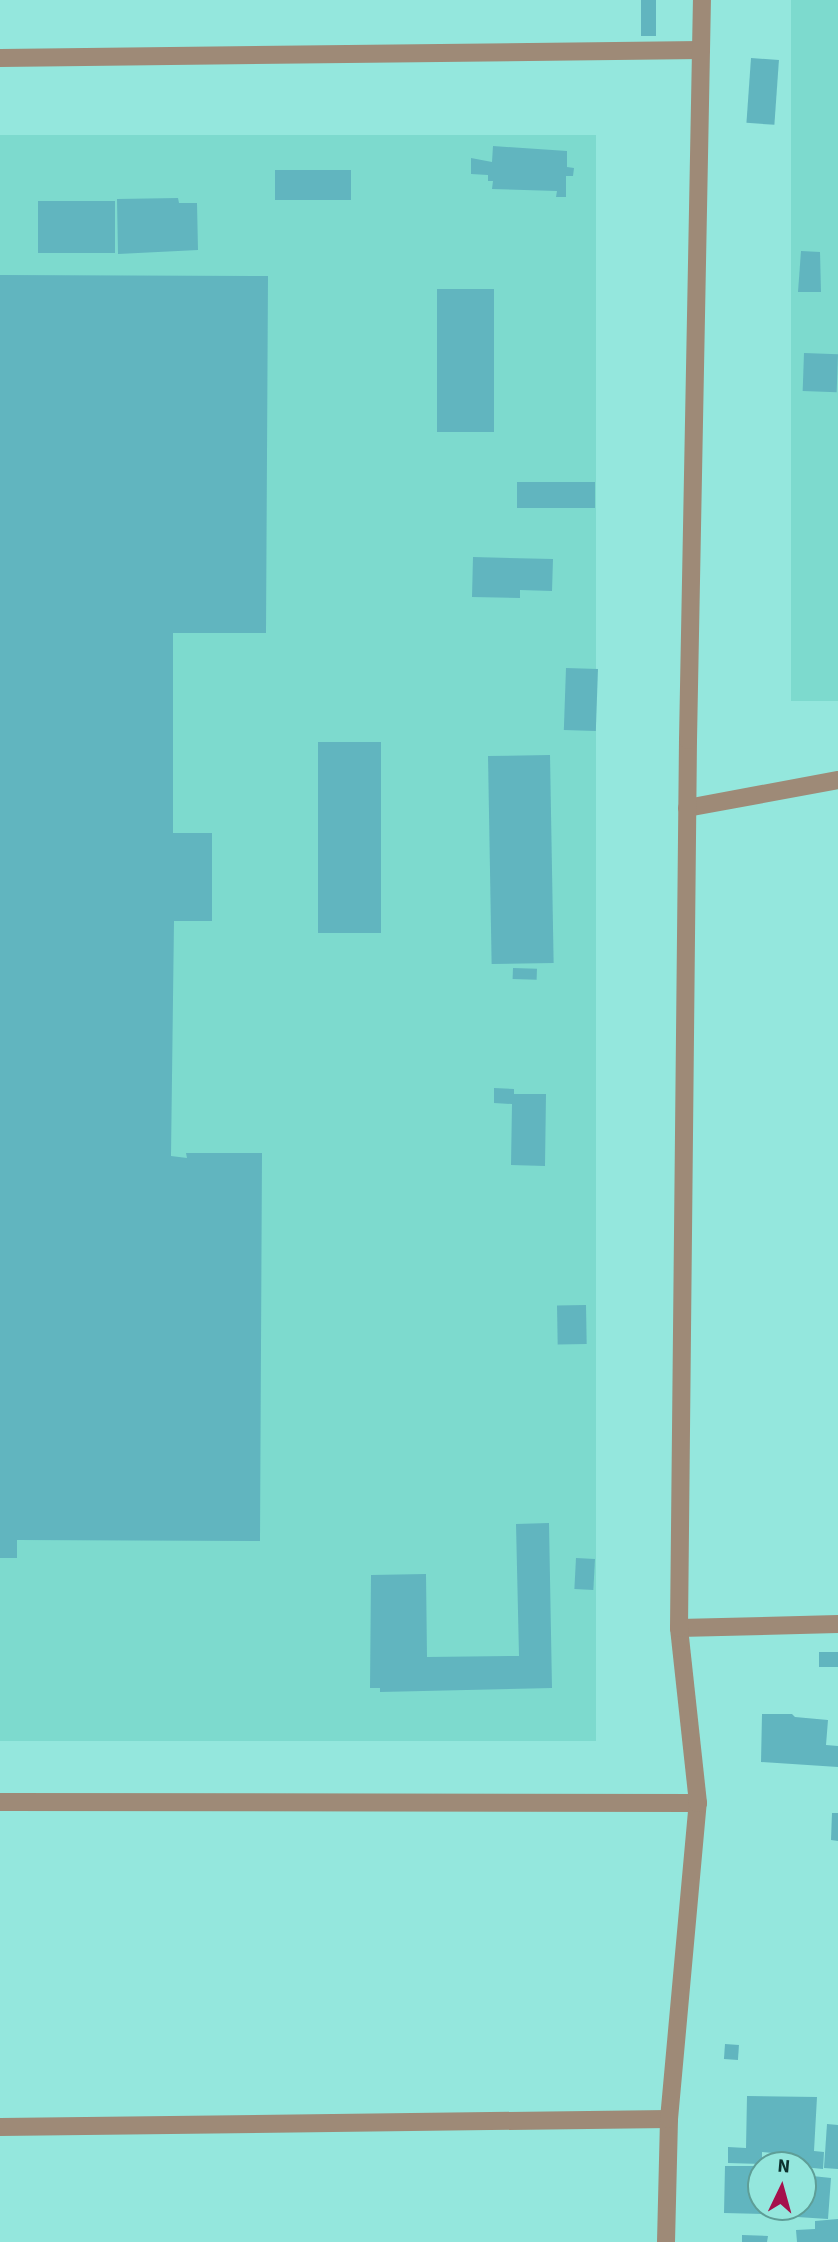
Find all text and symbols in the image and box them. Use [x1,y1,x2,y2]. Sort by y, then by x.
north arrow [747,2151,817,2221]
text: N [776,2153,791,2181]

